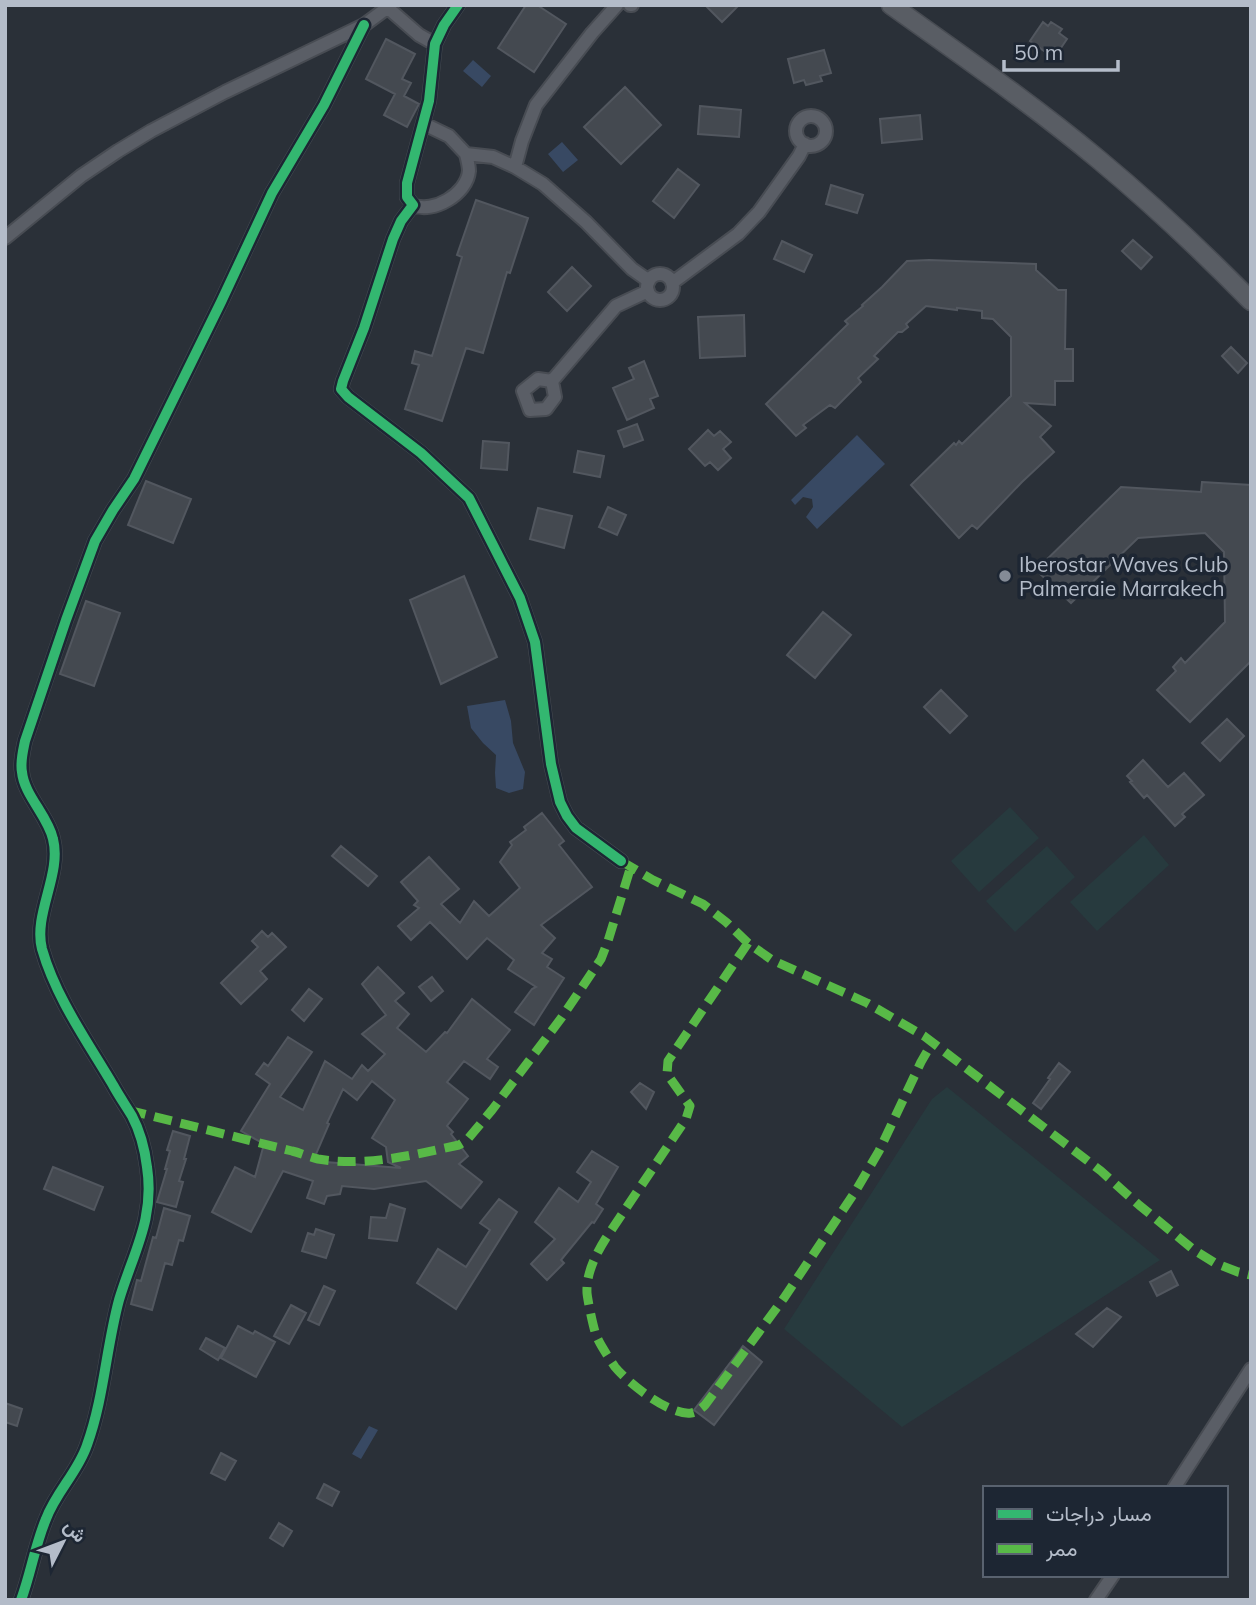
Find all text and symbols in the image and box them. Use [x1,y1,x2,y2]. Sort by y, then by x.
scale bar [1004,28,1118,72]
text: 50 m [1014,39,1063,65]
place label: Iberostar Waves Club Palmeraie Marrakech [1019,551,1228,601]
marker: Iberostar Waves Club Palmeraie Marrakech [997,568,1013,584]
legend [983,1486,1228,1577]
text: مسار دراجات [1046,1500,1152,1527]
north arrow [28,1507,98,1577]
text: ش [59,1514,92,1547]
text: ممر [1045,1535,1077,1562]

